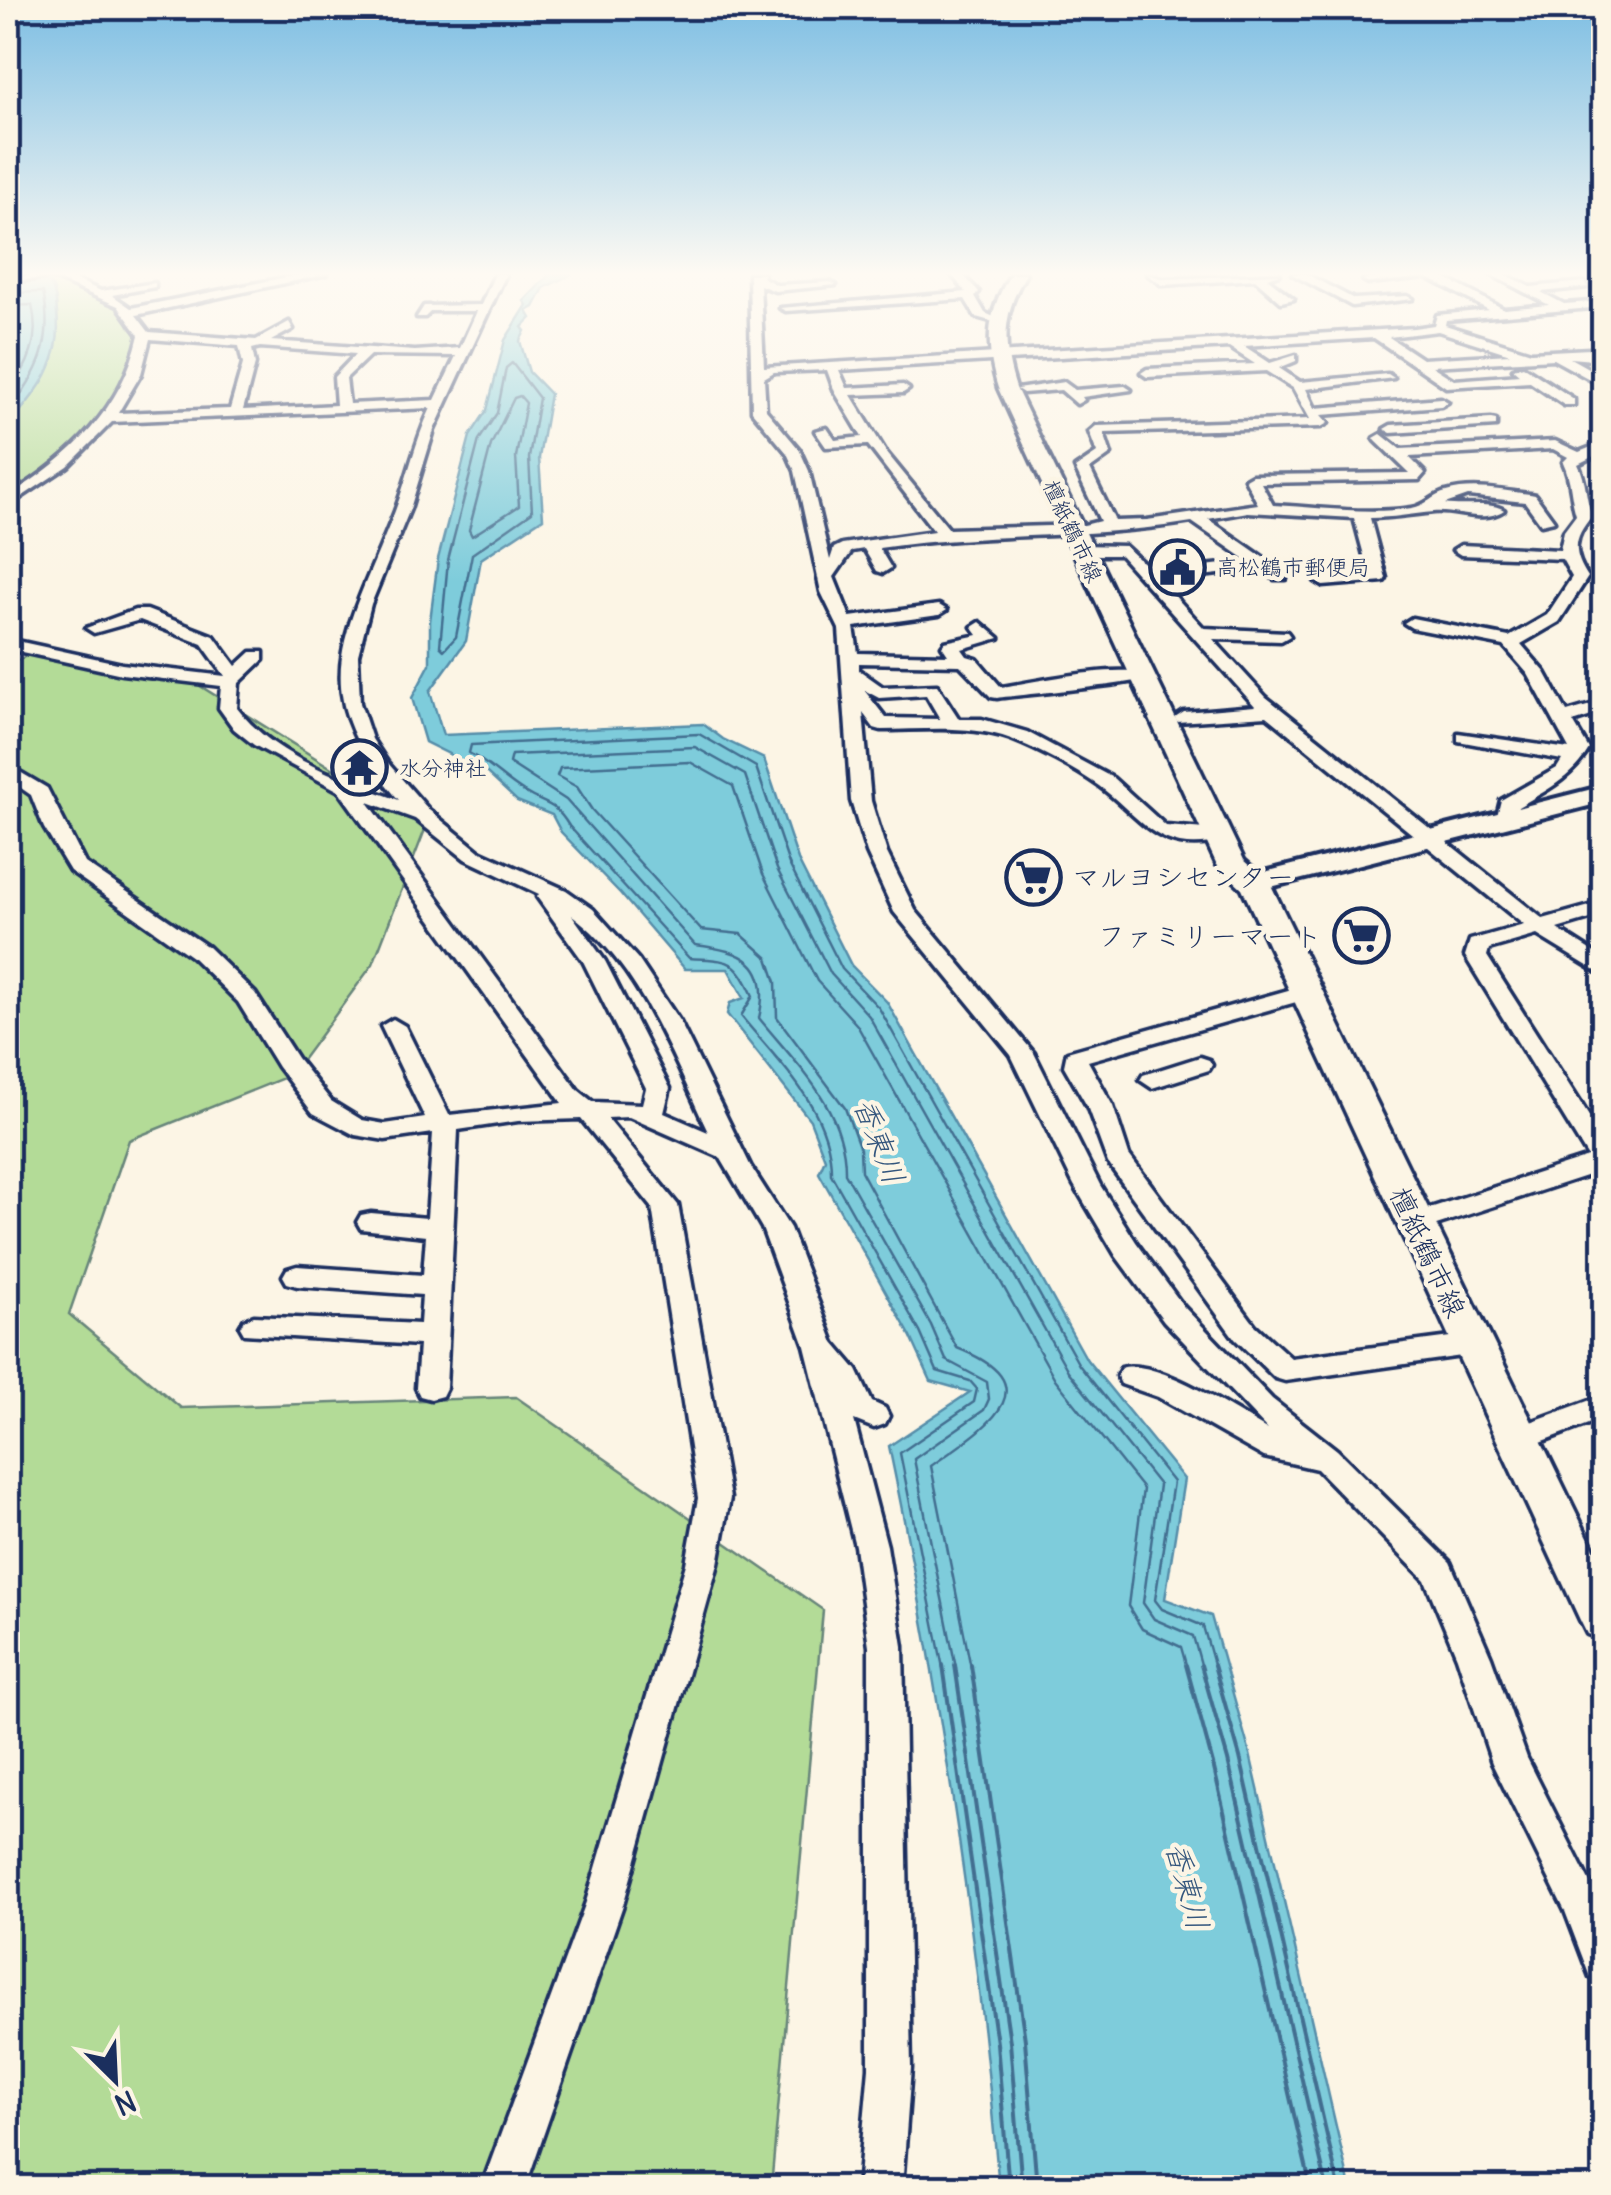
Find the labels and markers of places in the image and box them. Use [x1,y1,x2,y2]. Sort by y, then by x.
public building icon: 高松鶴市郵便局 [1147,537,1207,597]
place label: 高松鶴市郵便局 [1216,553,1370,581]
temple icon: 水分神社 [330,738,390,798]
place label: 水分神社 [399,754,487,782]
supermarket icon: マルヨシセンター [1003,847,1063,907]
place label: マルヨシセンター [1072,859,1294,895]
supermarket icon: ファミリーマート [1331,906,1391,966]
place label: ファミリーマート [1097,918,1322,954]

